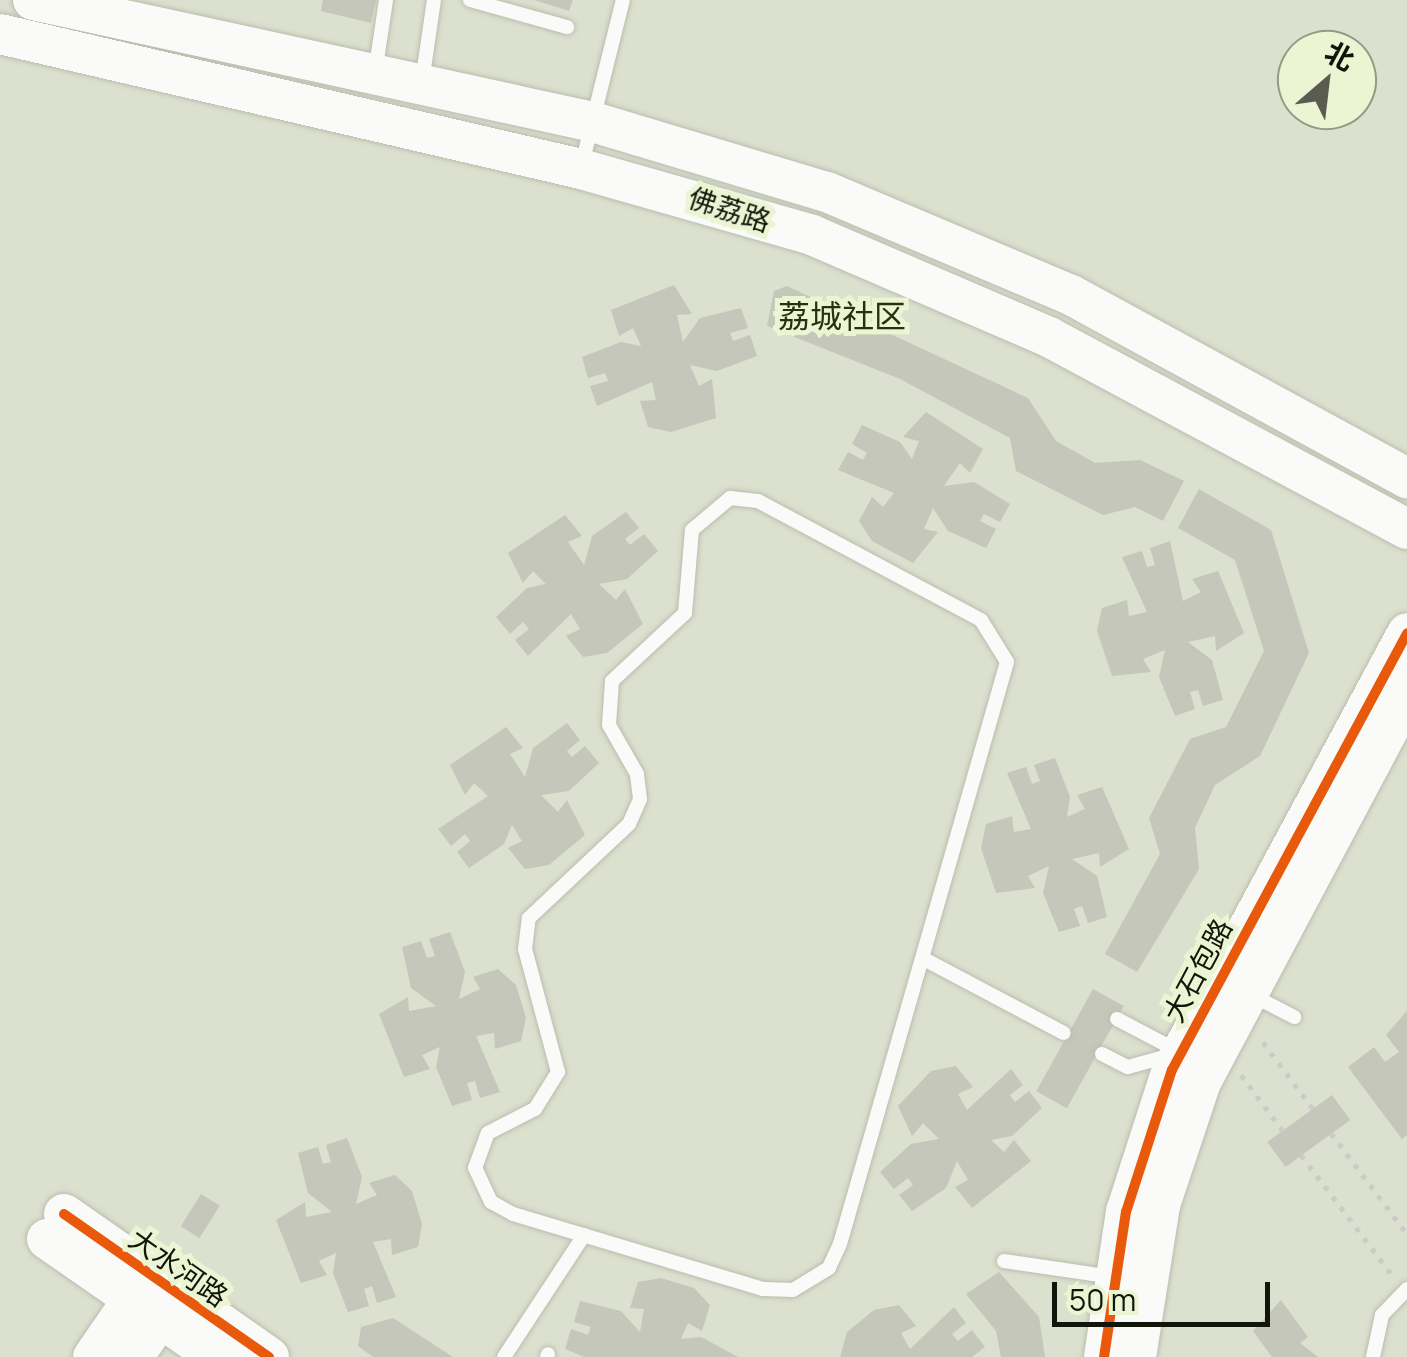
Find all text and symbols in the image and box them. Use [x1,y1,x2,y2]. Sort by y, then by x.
north arrow [1277,30,1377,130]
text: 北 [1319,32,1361,79]
street label: 佛荔路 [685,180,775,238]
district label: 荔城社区 [778,297,906,335]
street label: 大石包路 [1156,913,1238,1027]
street label: 大水河路 [123,1221,235,1313]
scale bar [1057,1262,1274,1324]
text: 50 m [1069,1279,1136,1320]

